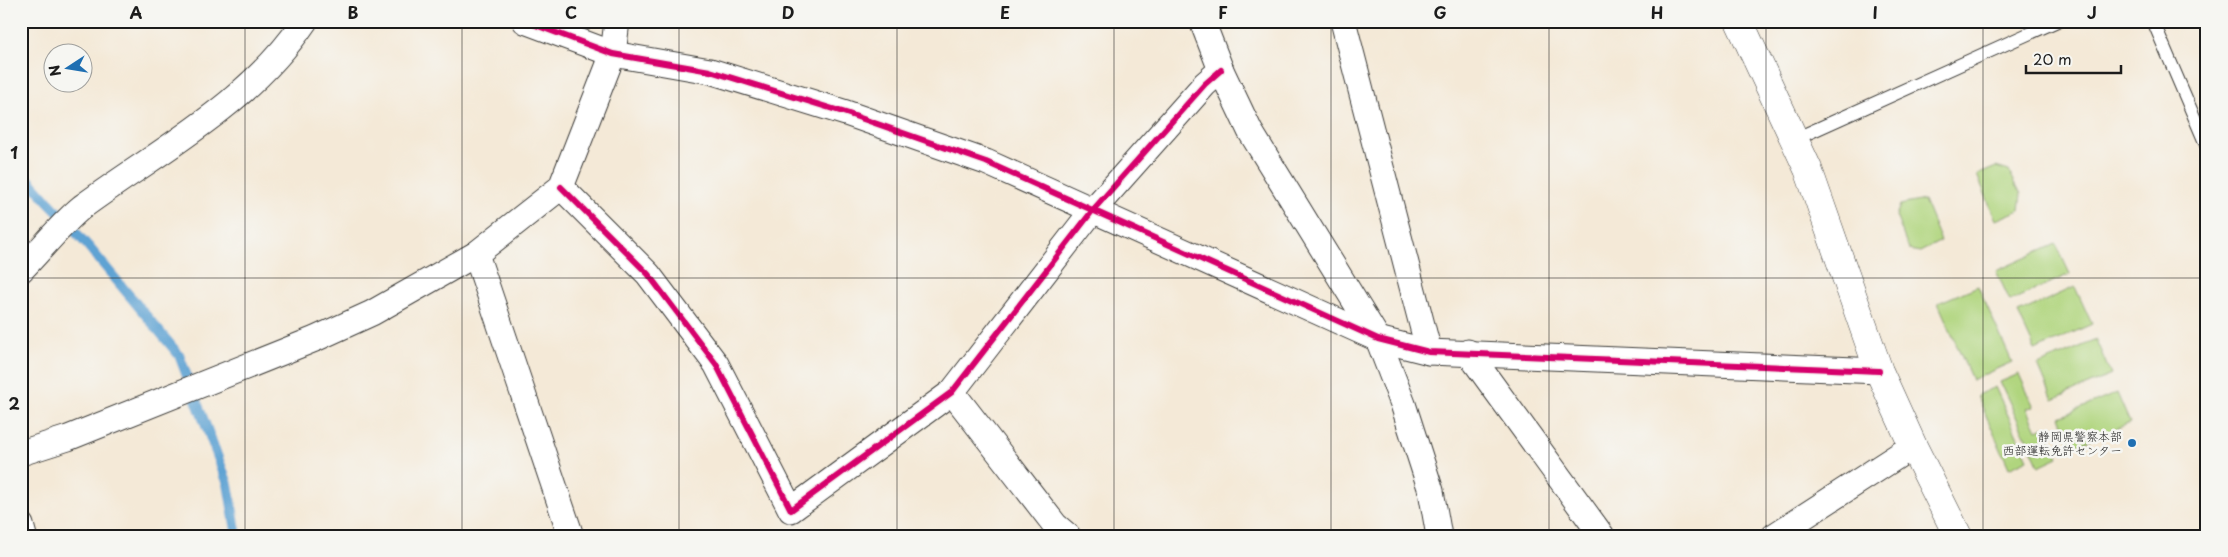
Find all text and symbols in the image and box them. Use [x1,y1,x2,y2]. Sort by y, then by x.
text: A [130,0,143,24]
text: B [348,0,359,24]
text: C [565,0,577,24]
text: D [782,0,794,24]
text: E [1000,0,1010,24]
text: F [1218,0,1228,24]
text: G [1433,0,1447,24]
text: H [1651,0,1663,24]
text: I [1872,0,1878,24]
text: J [2087,0,2097,24]
north arrow [42,42,92,92]
scale bar [2026,42,2120,74]
text: 20 m [2033,47,2072,70]
text: N [43,63,66,78]
text: 1 [10,140,18,164]
text: 2 [8,391,20,415]
place label: 静岡県警察本部 西部運転免許センター [2002,427,2122,459]
marker: 静岡県警察本部 西部運転免許センター [2126,437,2138,449]

